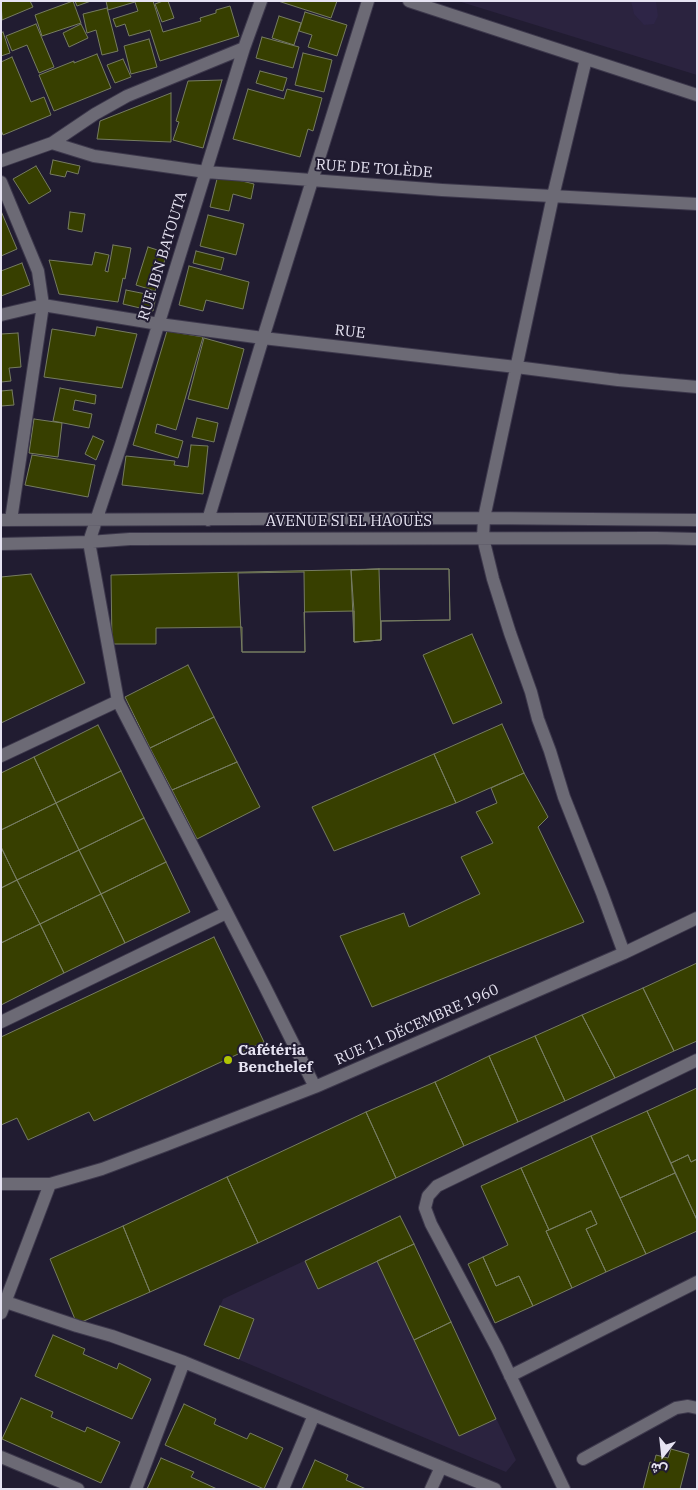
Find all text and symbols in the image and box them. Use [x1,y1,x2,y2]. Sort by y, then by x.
street label: RUE DE TOLÈDE [315,156,433,182]
street label: RUE IBN BATOUTA [135,189,191,323]
street label: RUE [334,321,366,343]
street label: AVENUE SI EL HAOUÈS [266,513,432,531]
street label: RUE 11 DÉCEMBRE 1960 [332,981,502,1069]
place label: Cafétéria Benchelef [238,1042,312,1077]
marker: Cafétéria Benchelef [222,1054,234,1066]
north arrow [638,1430,688,1480]
text: ش [648,1458,669,1480]

